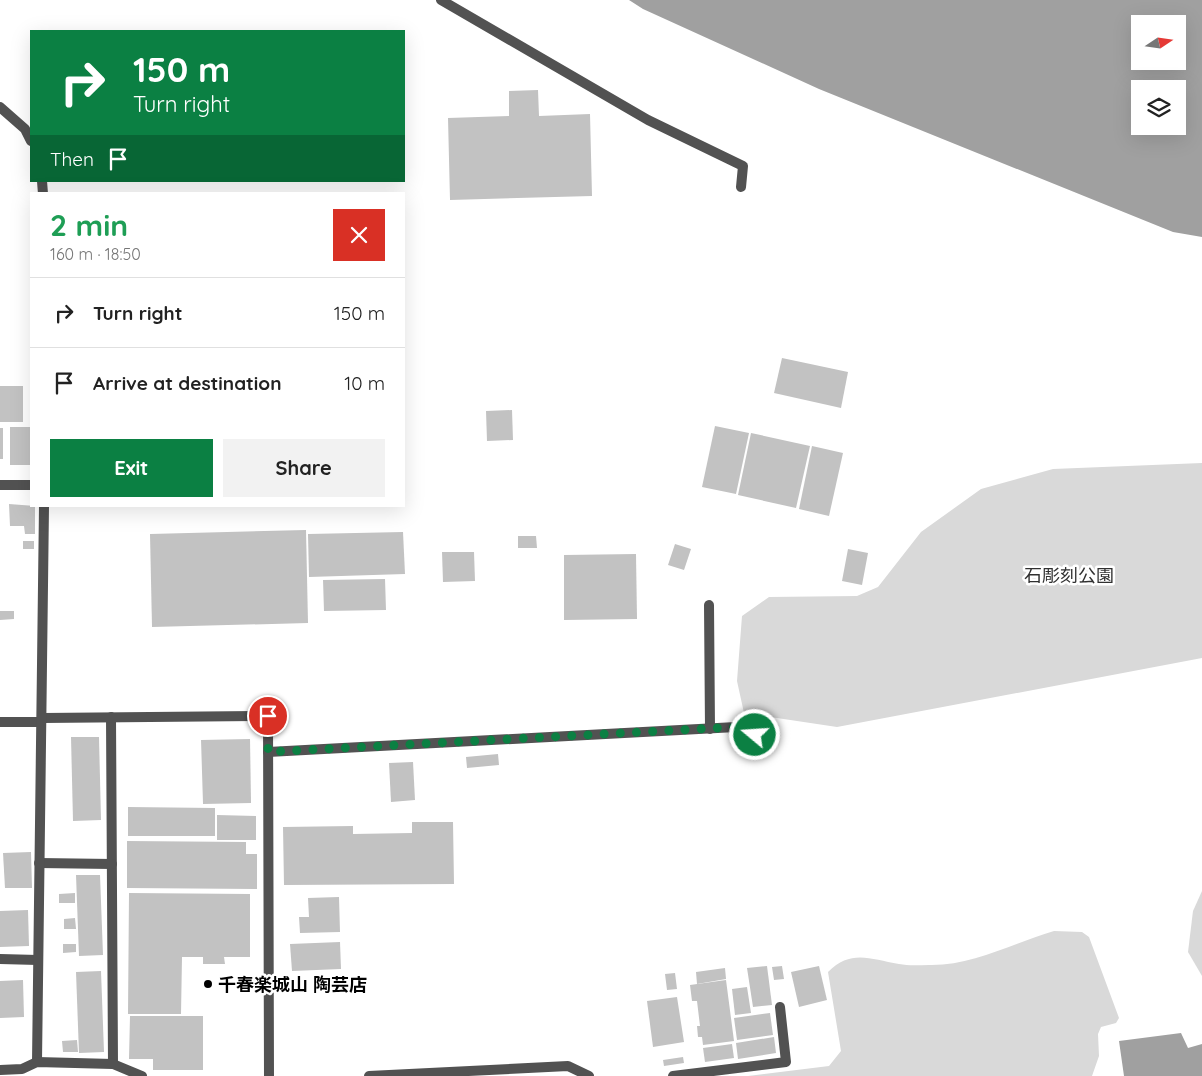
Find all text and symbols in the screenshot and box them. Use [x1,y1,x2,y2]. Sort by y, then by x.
north arrow [1131,15,1186,70]
map controls [1131,15,1186,135]
text: 150 m [133,47,230,91]
icon: right [50,50,115,115]
button: layers [1131,80,1186,135]
text: Turn right [133,90,230,118]
icon: arrive [104,145,132,173]
text: Then [50,147,94,171]
text: 2 min [50,206,128,244]
button: close [333,209,385,261]
text: 160 m · 18:50 [50,244,141,264]
icon: right [50,299,78,327]
text: Turn right [93,301,182,325]
text: 150 m [334,301,385,325]
icon: arrive [50,369,78,397]
text: Arrive at destination [93,371,282,395]
text: 10 m [344,371,385,395]
button: Exit [50,439,213,497]
button: Share [223,439,385,497]
park label: 石彫刻公園 [1024,564,1114,587]
pin [247,695,289,737]
icon: arrive [254,702,282,730]
position arrow [728,708,780,760]
place label: 千春楽城山 陶芸店 [218,973,367,996]
marker: 千春楽城山 陶芸店 [202,978,214,990]

